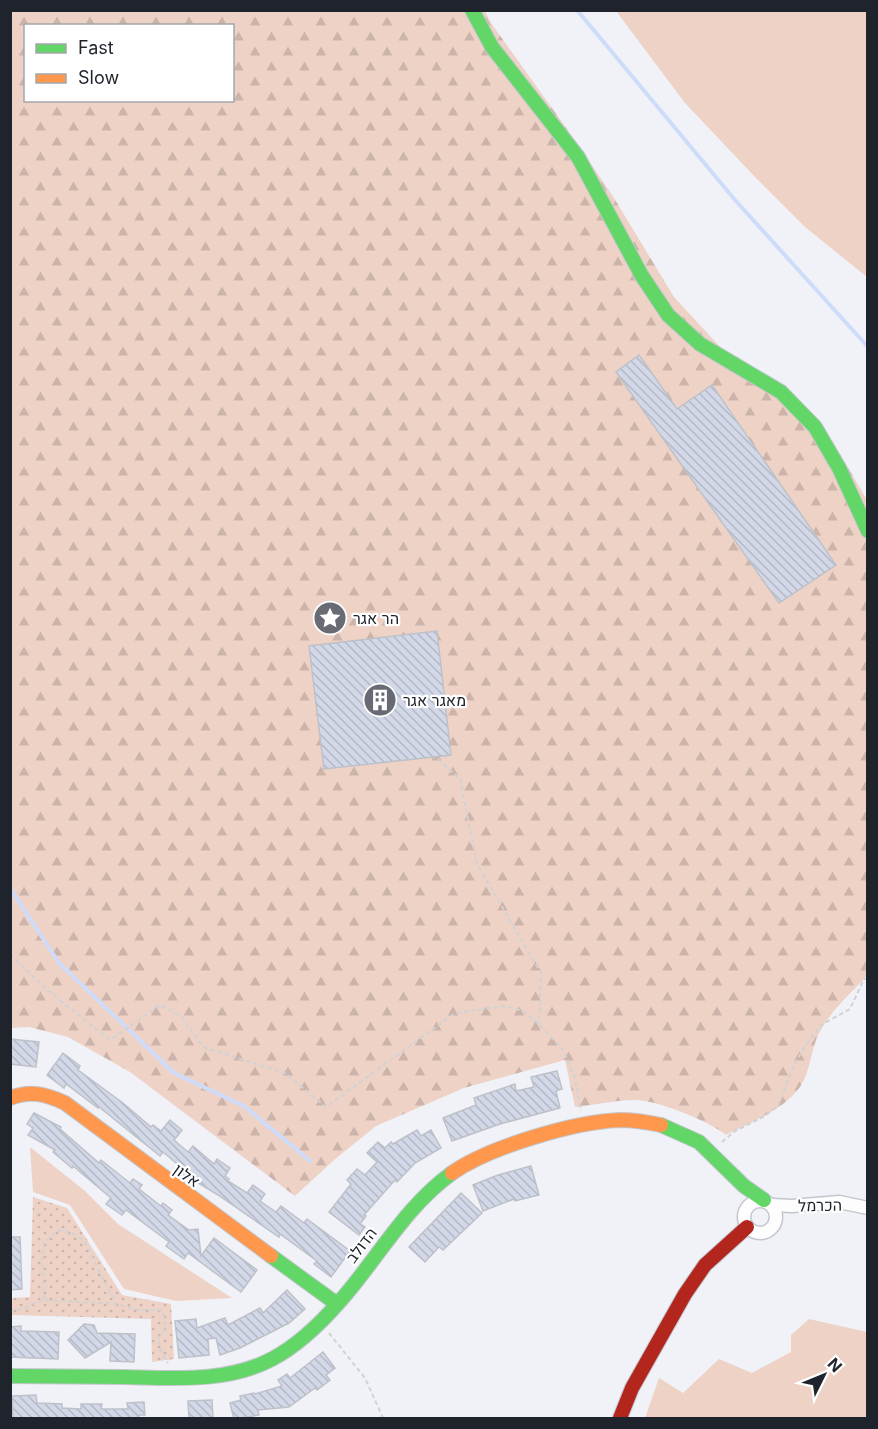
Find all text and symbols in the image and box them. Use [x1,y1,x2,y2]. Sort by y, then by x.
legend [24,24,234,102]
text: Fast [78,37,114,58]
text: Slow [78,67,119,88]
place icon: הר אגר [312,600,348,636]
place label: הר אגר [353,608,399,628]
building icon: מאגר אגר [362,682,398,718]
place label: מאגר אגר [403,690,466,710]
street label: אלון [170,1159,204,1191]
street label: הכרמל [798,1195,842,1215]
street label: הדולב [341,1223,381,1267]
north arrow [794,1345,854,1405]
text: N [823,1353,846,1376]

